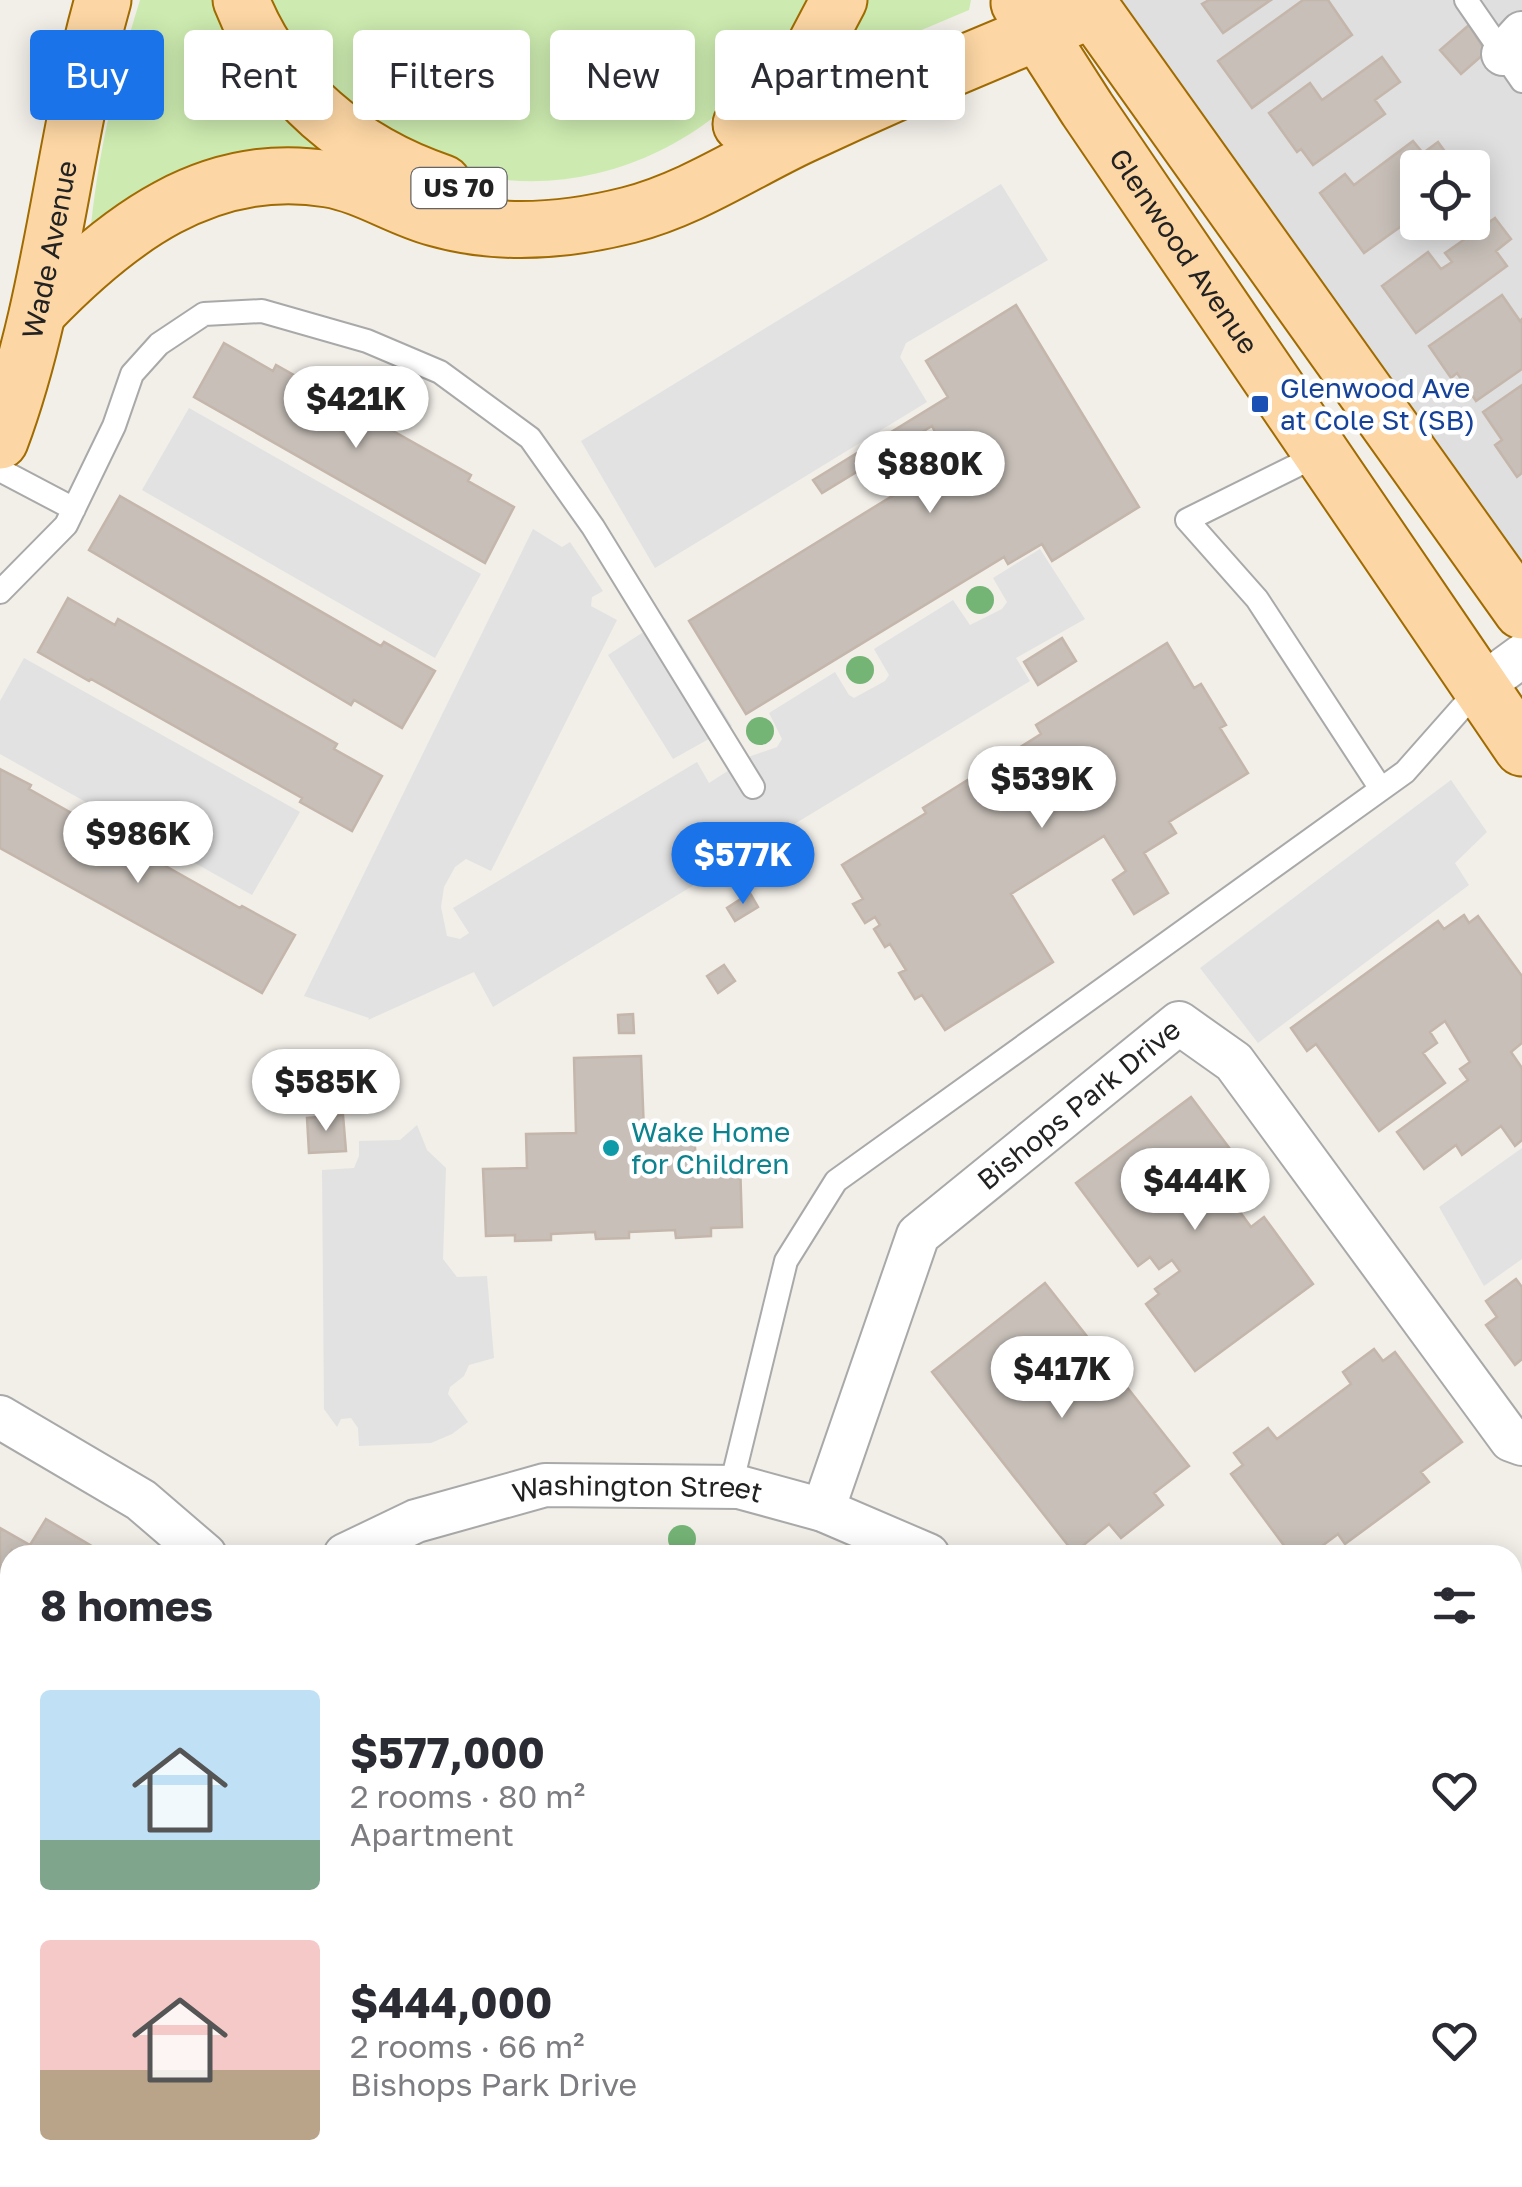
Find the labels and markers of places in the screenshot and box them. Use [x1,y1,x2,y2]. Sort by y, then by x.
pin: $421K [286,366,426,451]
place label: Glenwood Ave at Cole St (SB) [1280,371,1475,436]
marker: Glenwood Ave at Cole St (SB) [1249,393,1271,415]
pin: $880K [860,431,1000,516]
pin: $539K [972,746,1112,831]
pin: $986K [68,801,208,886]
pin: $577K [673,822,813,907]
pin: $585K [256,1049,396,1134]
place label: Wake Home for Children [631,1115,790,1180]
marker: Wake Home for Children [600,1137,622,1159]
pin: $444K [1125,1148,1265,1233]
pin: $417K [992,1336,1132,1421]

